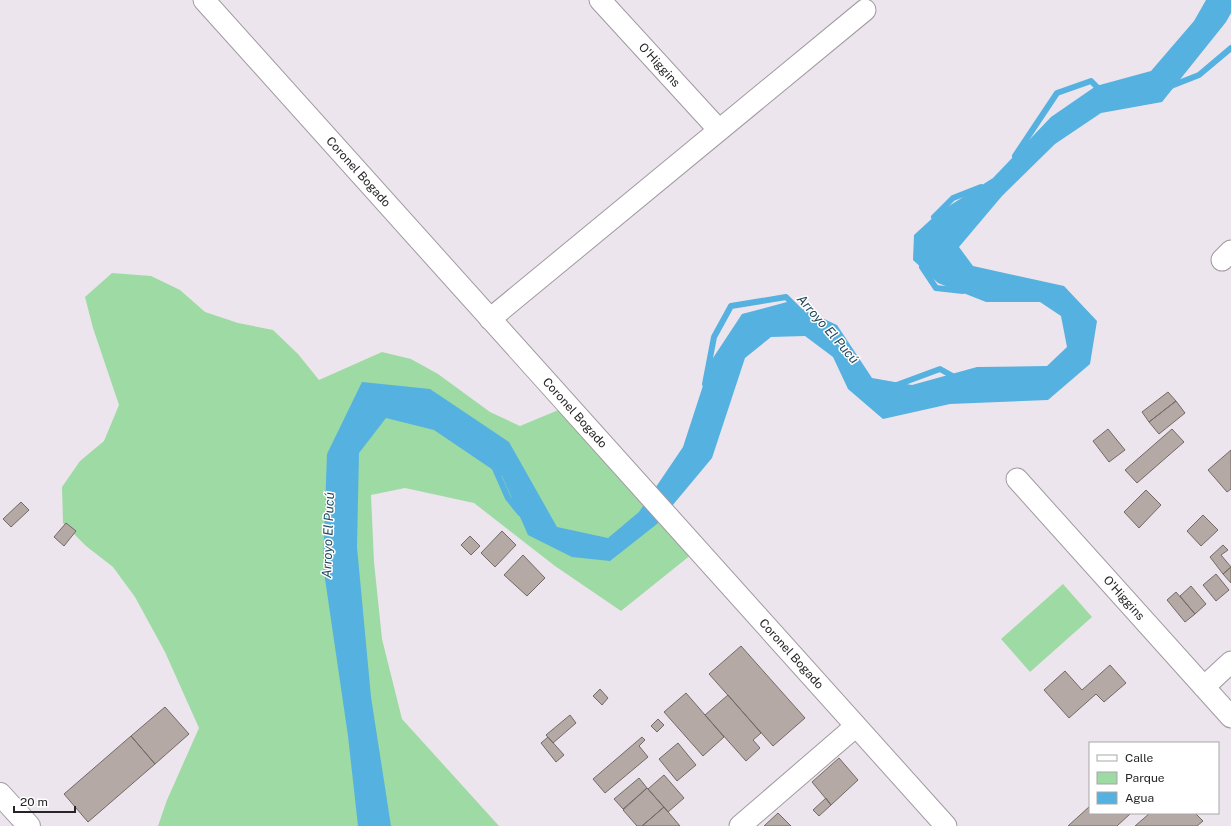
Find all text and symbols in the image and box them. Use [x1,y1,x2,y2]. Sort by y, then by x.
street label: O'Higgins [636,40,683,90]
street label: Coronel Bogado [323,134,394,210]
water label: Arroyo El Pucú [794,292,862,366]
street label: Coronel Bogado [540,375,610,451]
water label: Arroyo El Pucú [319,492,337,578]
street label: O'Higgins [1100,573,1147,623]
street label: Coronel Bogado [756,616,827,692]
legend [1089,742,1219,814]
text: Calle [1125,751,1154,765]
text: Parque [1125,771,1165,785]
scale bar [14,788,75,814]
text: Agua [1125,791,1154,805]
text: 20 m [20,795,48,809]

